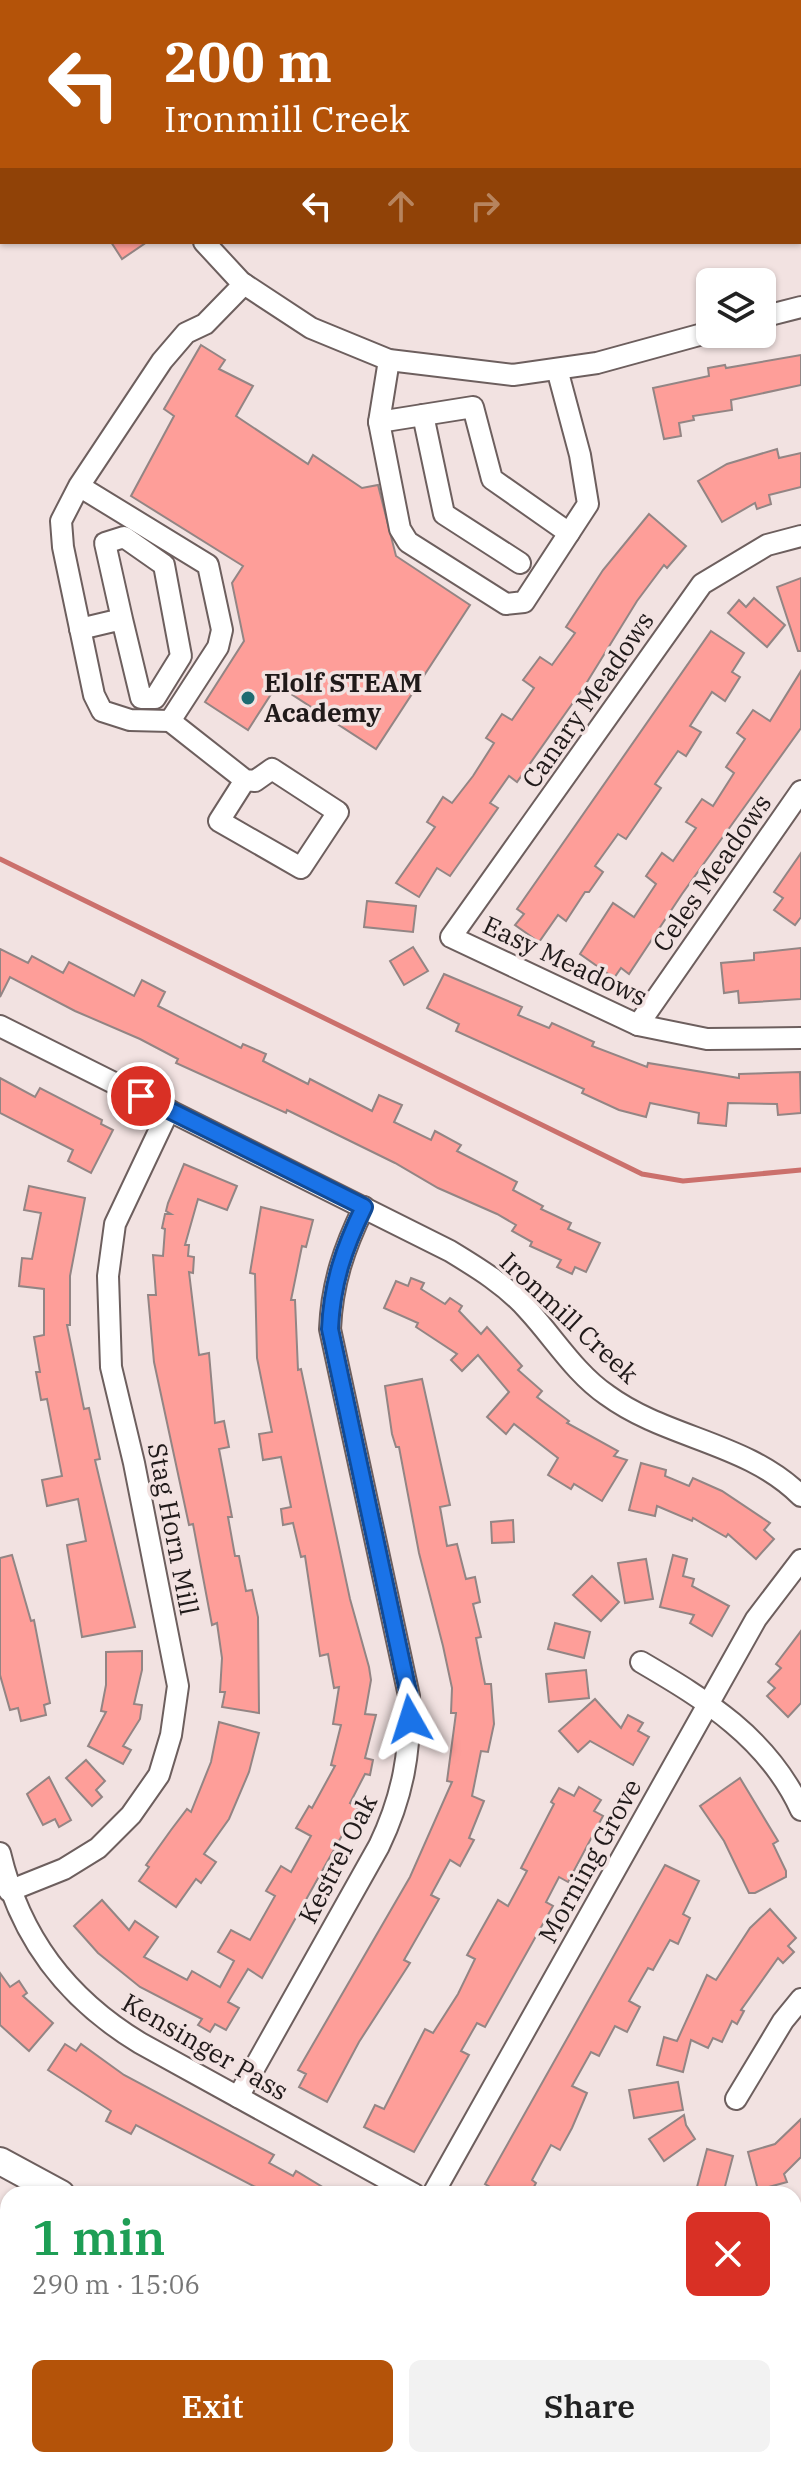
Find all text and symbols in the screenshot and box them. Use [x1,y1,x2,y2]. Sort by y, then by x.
text: 200 m [164,25,332,97]
icon: left [32,32,136,136]
text: Ironmill Creek [164,95,410,142]
icon: left [295,184,339,228]
icon: ahead [379,184,423,228]
icon: right [463,184,507,228]
map controls [696,268,776,348]
button: layers [696,268,776,348]
street label: Canary Meadows [514,604,661,794]
place label: Elolf STEAM Academy [264,665,422,729]
marker: Elolf STEAM Academy [239,689,257,707]
street label: Celes Meadows [644,787,778,958]
street label: Easy Meadows [478,907,653,1013]
pin [107,1062,175,1130]
icon: arrive [119,1074,163,1118]
street label: Ironmill Creek [493,1244,646,1390]
street label: Stag Horn Mill [141,1440,207,1618]
position arrow [368,1677,452,1761]
street label: Morning Grove [530,1772,648,1949]
street label: Kestrel Oak [290,1788,384,1929]
street label: Kensinger Pass [116,1985,295,2107]
text: 1 min [32,2206,165,2268]
button: close [686,2212,770,2296]
text: 290 m · 15:06 [32,2267,200,2301]
button: Exit [32,2360,393,2452]
button: Share [409,2360,770,2452]

